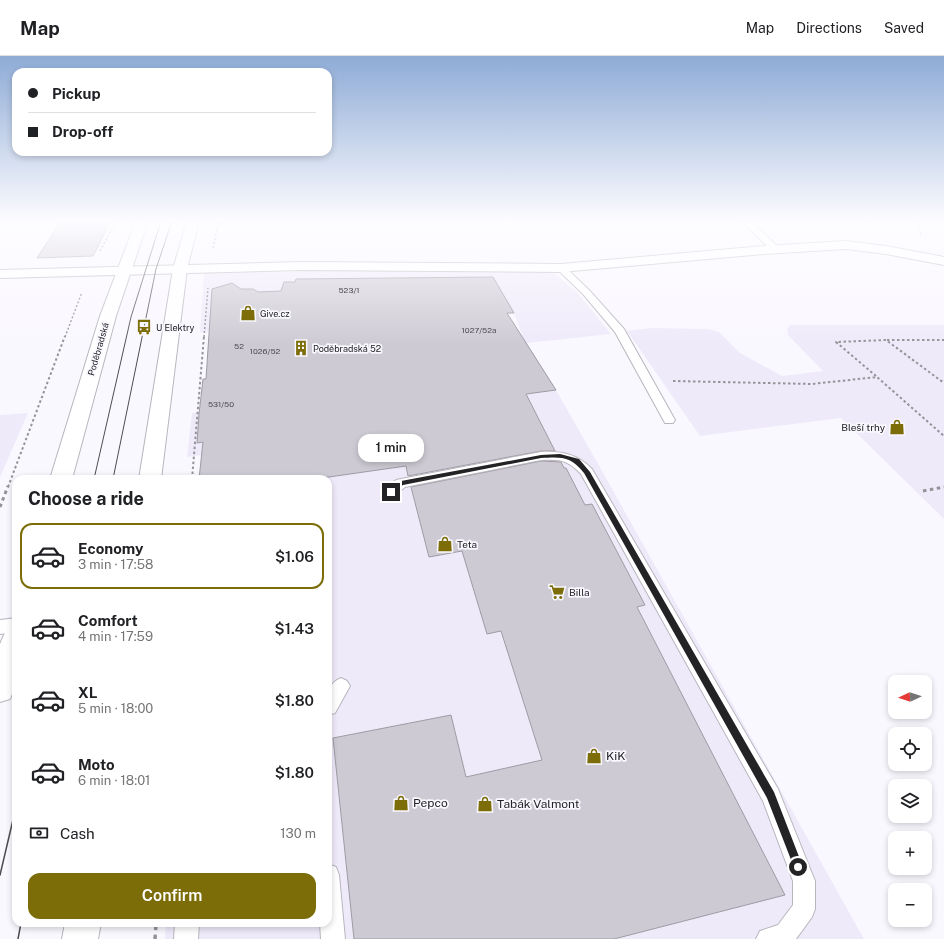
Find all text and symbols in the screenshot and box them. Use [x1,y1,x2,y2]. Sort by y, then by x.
text: Map [20,17,60,39]
text: Map [746,20,774,36]
text: Directions [796,20,862,36]
text: Saved [884,20,924,36]
text: Pickup [52,85,101,102]
text: Drop-off [52,123,113,140]
house number: 523/1 [339,285,360,295]
shop icon: Give.cz [239,304,257,322]
place label: Give.cz [260,308,290,319]
bus stop icon: U Elektry [135,318,153,336]
street label: Poděbradská [85,321,111,377]
place label: U Elektry [156,322,195,333]
house number: 1027/52a [462,325,496,335]
building icon: Poděbradská 52 [292,339,310,357]
house number: 52 [234,341,244,351]
place label: Poděbradská 52 [313,343,381,354]
house number: 1026/52 [250,346,281,356]
house number: 531/50 [208,399,234,409]
shop icon: Bleší trhy [888,418,906,436]
place label: Bleší trhy [841,421,886,433]
callout: 1 min [358,434,424,462]
text: 1 min [376,440,406,455]
route end [382,483,400,501]
text: Choose a ride [28,488,144,509]
shop icon: Teta [436,535,454,553]
icon: car [30,538,66,574]
place label: Teta [457,538,477,550]
text: Economy [78,540,143,557]
text: $1.06 [275,548,314,565]
text: 3 min · 17:58 [78,557,153,572]
supermarket icon: Billa [548,583,566,601]
place label: Billa [569,586,590,598]
icon: car [30,610,66,646]
text: Comfort [78,612,138,629]
text: $1.43 [275,620,314,637]
text: 4 min · 17:59 [78,629,153,644]
north arrow [888,675,932,719]
map controls [888,675,932,927]
icon: car [30,682,66,718]
text: XL [78,684,97,701]
text: $1.80 [275,692,314,709]
text: 5 min · 18:00 [78,701,153,716]
button: locate [888,727,932,771]
shop icon: KiK [585,747,603,765]
place label: KiK [606,749,625,763]
icon: car [30,754,66,790]
text: Moto [78,756,115,773]
text: $1.80 [275,764,314,781]
text: 6 min · 18:01 [78,773,150,788]
button: layers [888,779,932,823]
shop icon: Pepco [392,794,410,812]
shop icon: Tabák Valmont [476,795,494,813]
place label: Pepco [413,796,448,810]
place label: Tabák Valmont [497,797,580,811]
icon: cash [28,822,50,844]
text: Cash [60,825,95,842]
text: 130 m [280,826,316,841]
button: + [888,831,932,875]
route start [789,858,807,876]
button: Confirm [28,873,316,919]
button: − [888,883,932,927]

